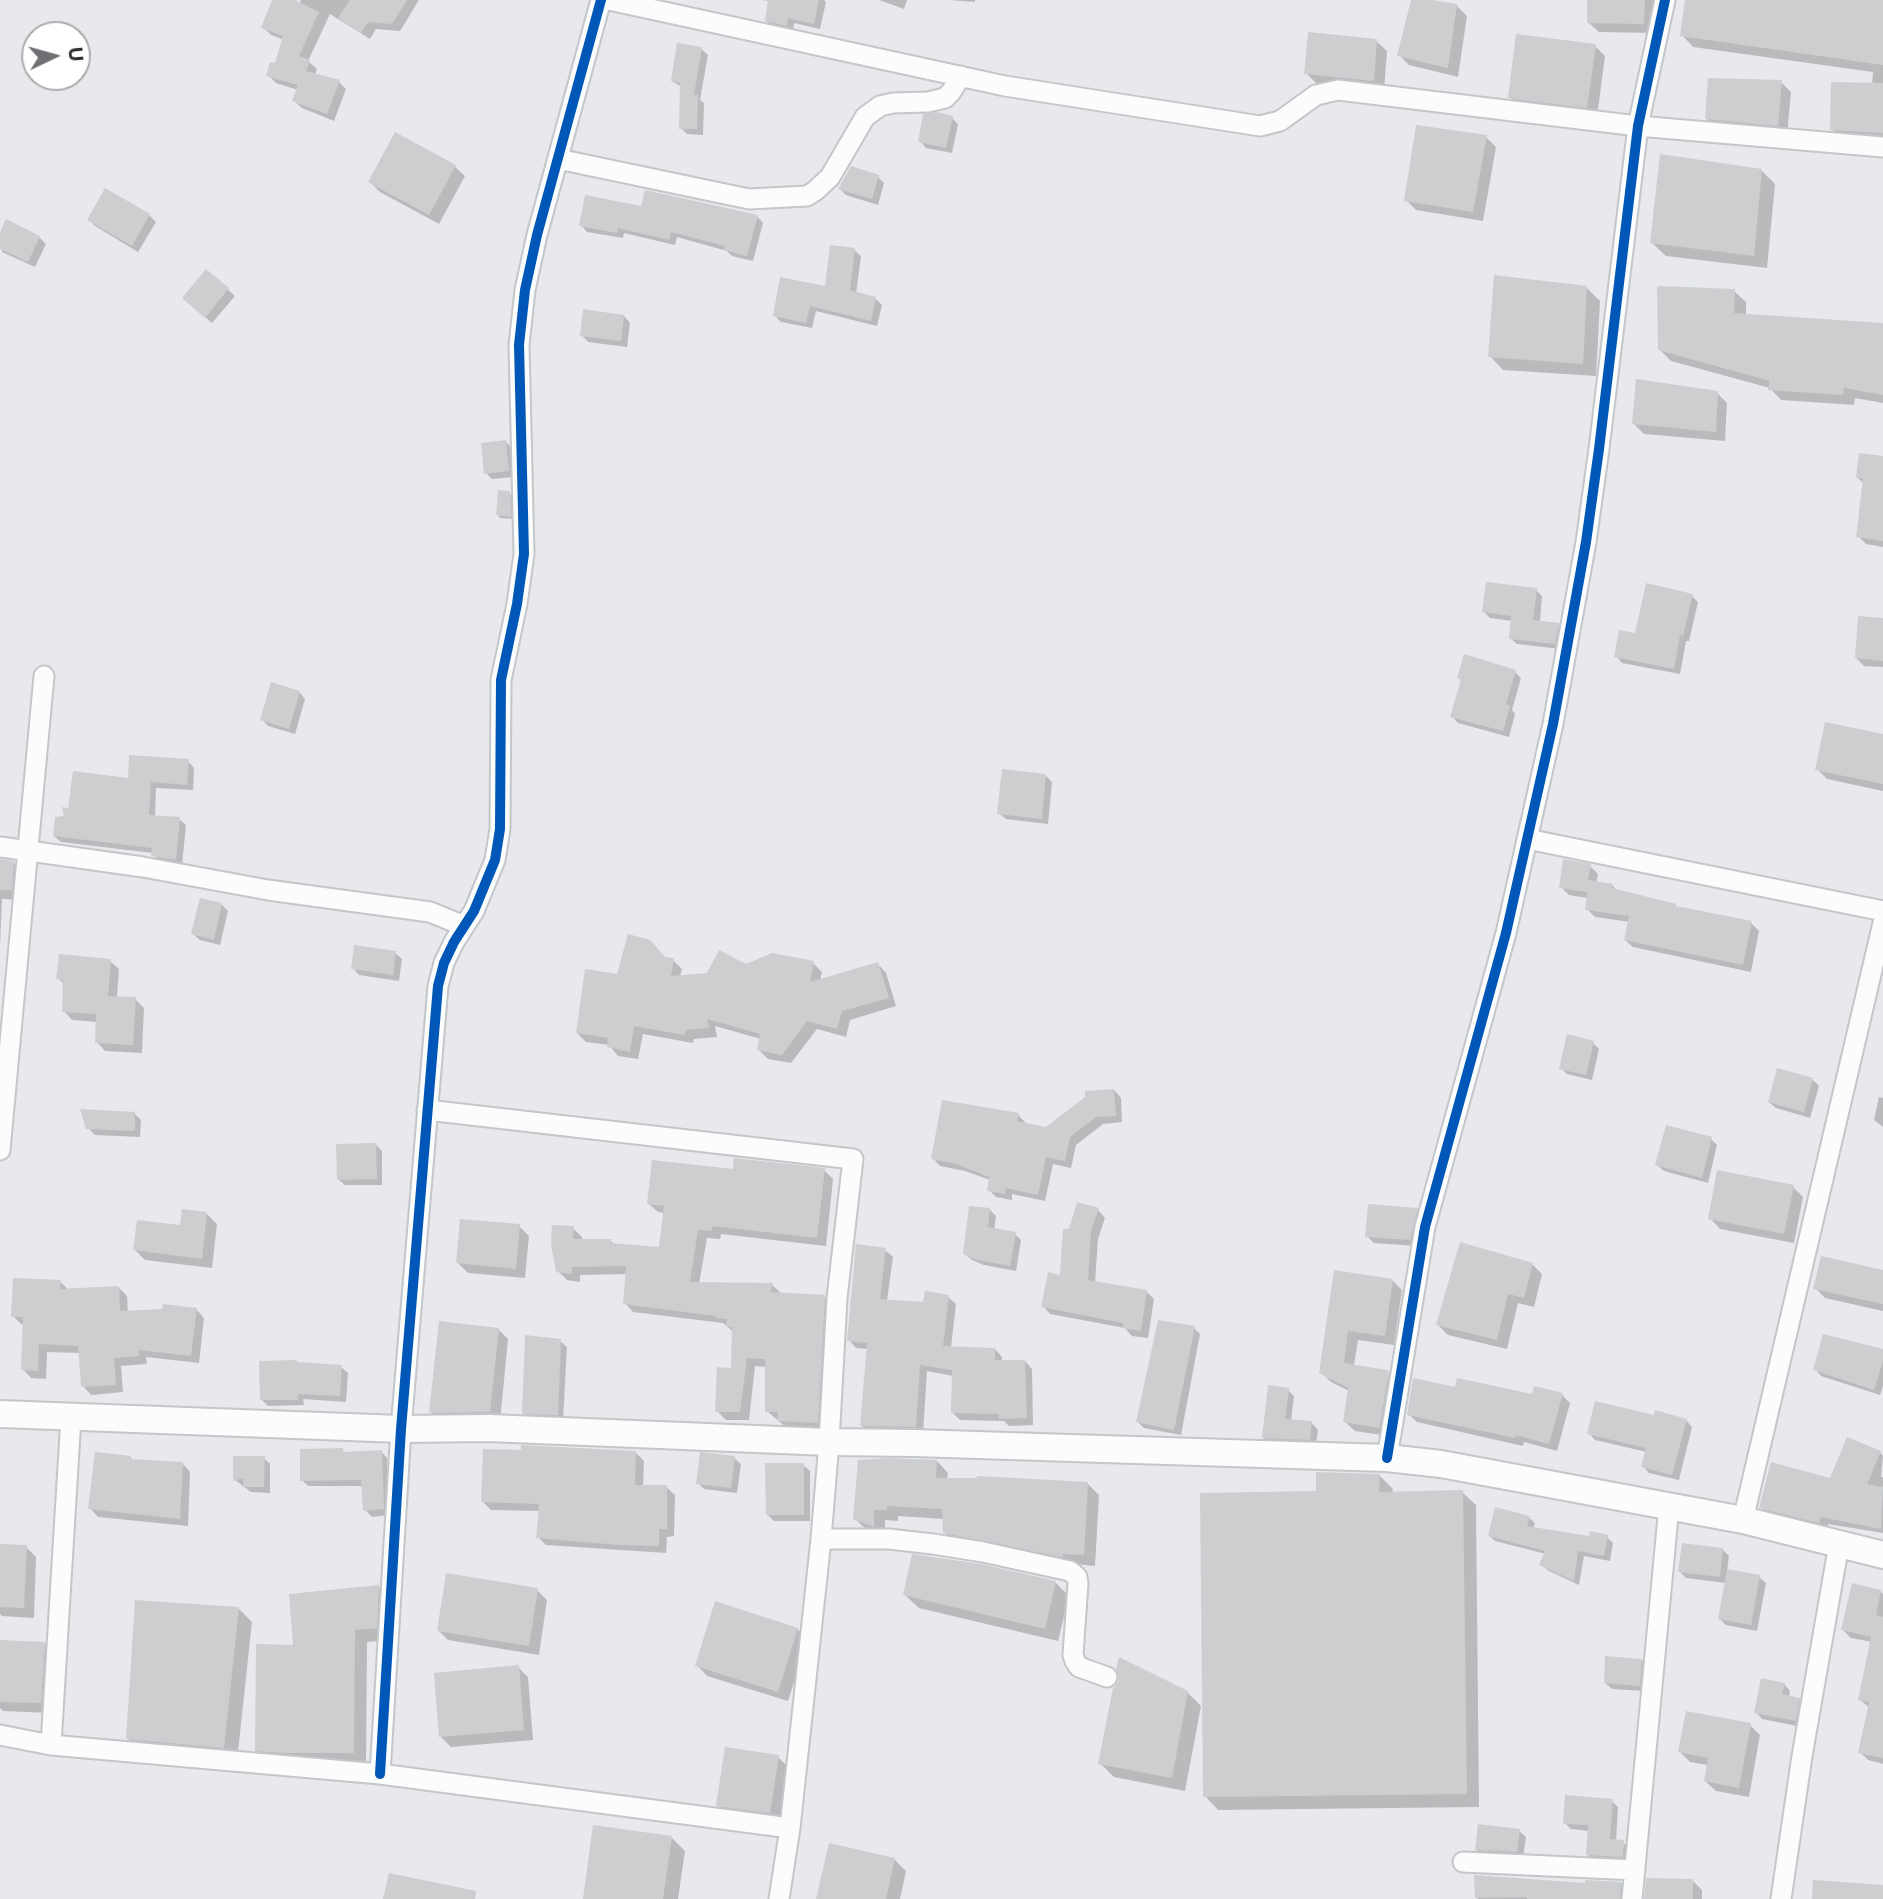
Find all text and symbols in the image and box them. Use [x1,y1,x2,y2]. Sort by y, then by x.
north arrow [21,21,91,91]
text: U [63,46,88,63]

